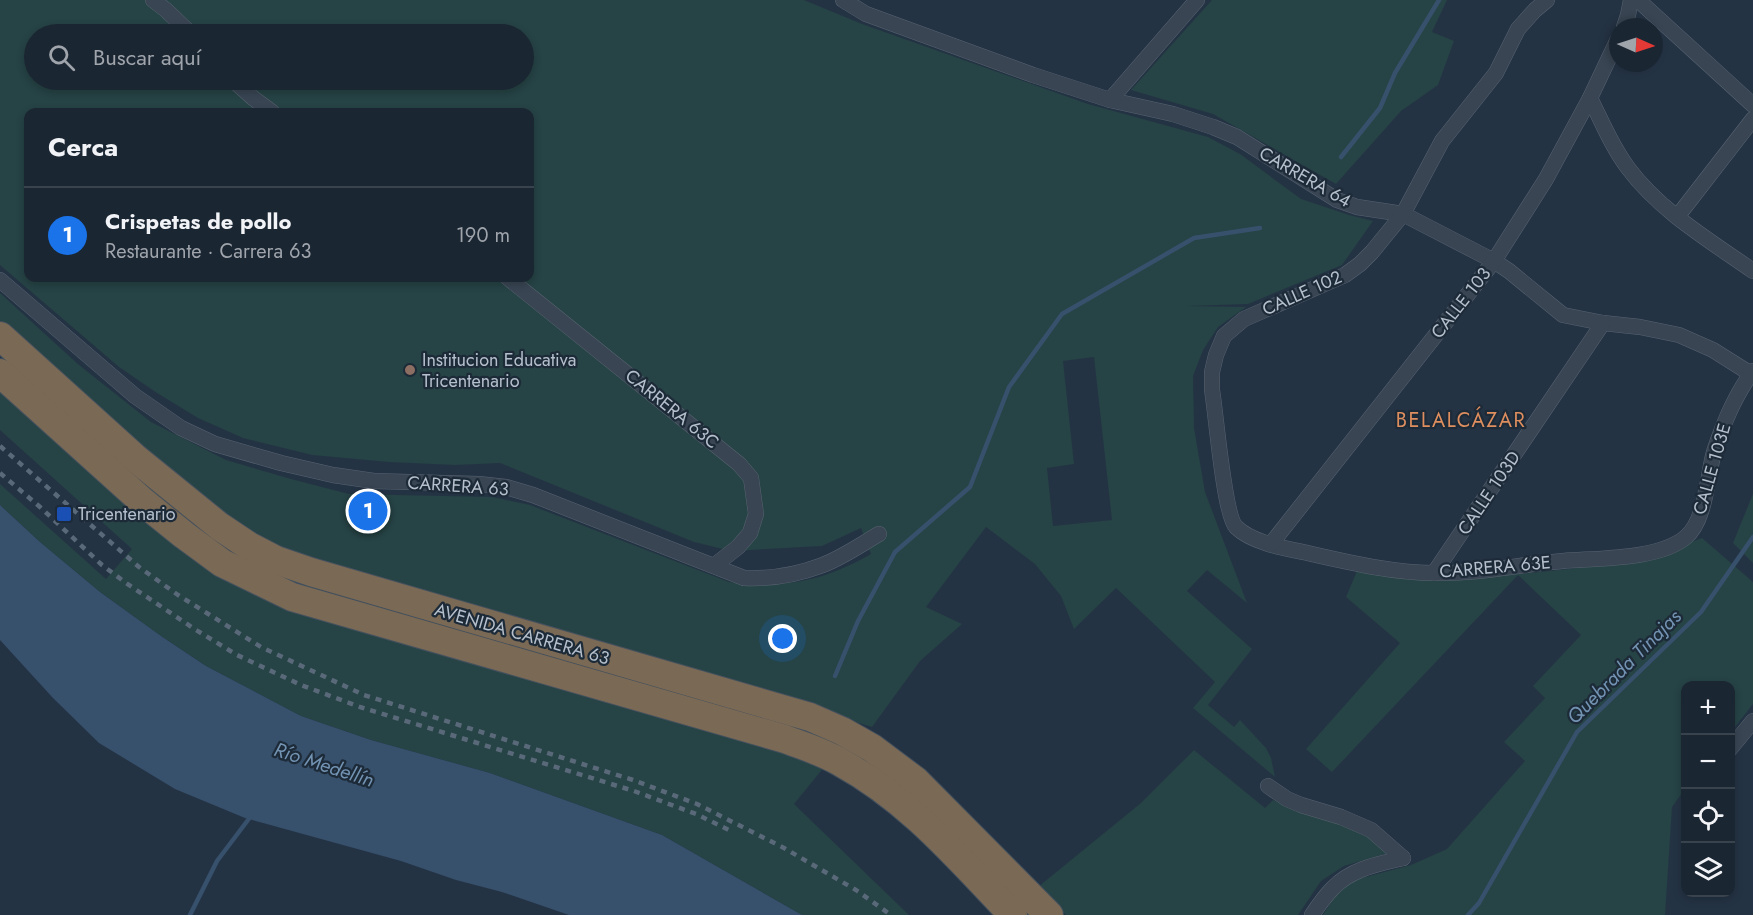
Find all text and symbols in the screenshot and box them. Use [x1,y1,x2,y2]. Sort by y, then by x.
north arrow [1609,18,1663,72]
search box [24,24,534,90]
icon: search [45,41,78,74]
text: Buscar aquí [93,41,201,73]
text: Cerca [48,128,118,166]
street label: CARRERA 64 [1254,140,1356,214]
text: Crispetas de pollo [105,205,291,237]
text: 1 [62,221,73,250]
text: 190 m [456,221,510,250]
text: Restaurante · Carrera 63 [105,237,312,266]
street label: CALLE 103 [1425,262,1497,344]
street label: CALLE 102 [1258,264,1346,322]
place label: Institucion Educativa Tricentenario [422,347,576,394]
marker: Institucion Educativa Tricentenario [403,363,417,377]
street label: CARRERA 63C [620,363,724,455]
district label: BELALCÁZAR [1396,406,1526,435]
street label: CALLE 103E [1687,420,1737,518]
street label: CALLE 103D [1451,446,1527,540]
street label: CARRERA 63 [406,469,510,503]
pin: 1 [348,488,388,534]
place label: Tricentenario [78,501,176,527]
marker: Tricentenario [55,505,73,523]
street label: CARRERA 63E [1438,549,1552,585]
street label: AVENIDA CARRERA 63 [432,597,613,671]
water label: Quebrada Tinajas [1560,603,1688,731]
your location [768,624,797,653]
map controls [1681,681,1735,897]
button: + [1681,681,1735,735]
water label: Río Medellín [270,735,378,795]
button: − [1681,735,1735,789]
button: locate [1681,789,1735,843]
button: layers [1681,843,1735,897]

